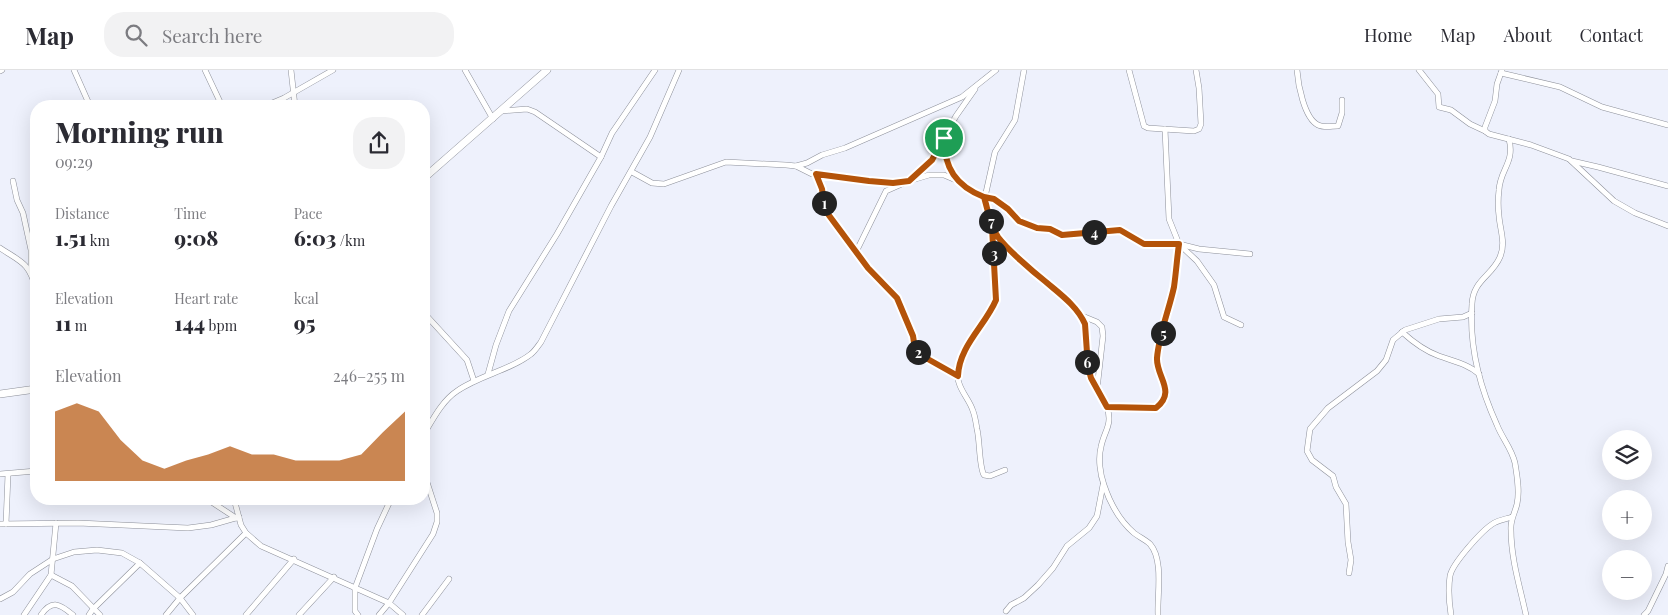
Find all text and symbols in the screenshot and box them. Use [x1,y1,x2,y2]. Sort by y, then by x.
search box [104,12,454,57]
text: Map [25,19,74,51]
icon: search [122,21,150,49]
text: Search here [162,22,262,48]
text: Home [1364,23,1412,47]
text: Map [1440,23,1475,47]
text: About [1503,23,1552,47]
text: Contact [1580,23,1643,47]
text: Morning run [55,113,224,150]
button: share [353,117,405,169]
pin [923,117,965,159]
icon: arrive [930,124,958,152]
text: 09:29 [55,151,93,172]
pin: 1 [812,190,836,216]
text: 1 [822,194,827,213]
text: Distance [55,204,110,223]
text: Time [174,204,207,223]
text: Pace [294,204,323,223]
pin: 7 [978,208,1004,234]
text: 7 [988,212,995,231]
pin: 4 [1082,220,1106,244]
text: 1.51 [55,223,87,251]
text: 9:08 [174,223,218,251]
text: 6:03 [294,223,336,251]
text: 4 [1091,223,1098,242]
text: km [87,231,110,250]
text: /km [336,231,365,250]
pin: 3 [982,240,1006,266]
text: 3 [991,244,998,263]
text: Elevation [55,289,113,308]
text: Heart rate [174,289,238,308]
text: kcal [294,289,319,308]
text: 11 [55,308,71,336]
text: 144 [174,308,205,336]
text: 95 [294,308,316,336]
text: m [71,316,87,335]
text: bpm [205,316,237,335]
pin: 5 [1150,320,1176,346]
text: 5 [1160,324,1167,343]
pin: 2 [906,340,930,364]
text: 2 [915,343,922,362]
pin: 6 [1074,350,1100,374]
text: 6 [1084,353,1091,372]
text: Elevation [55,365,122,386]
text: 246–255 m [333,365,405,386]
map controls [1602,430,1652,600]
button: layers [1602,430,1652,480]
button: + [1602,490,1652,540]
button: − [1602,550,1652,600]

